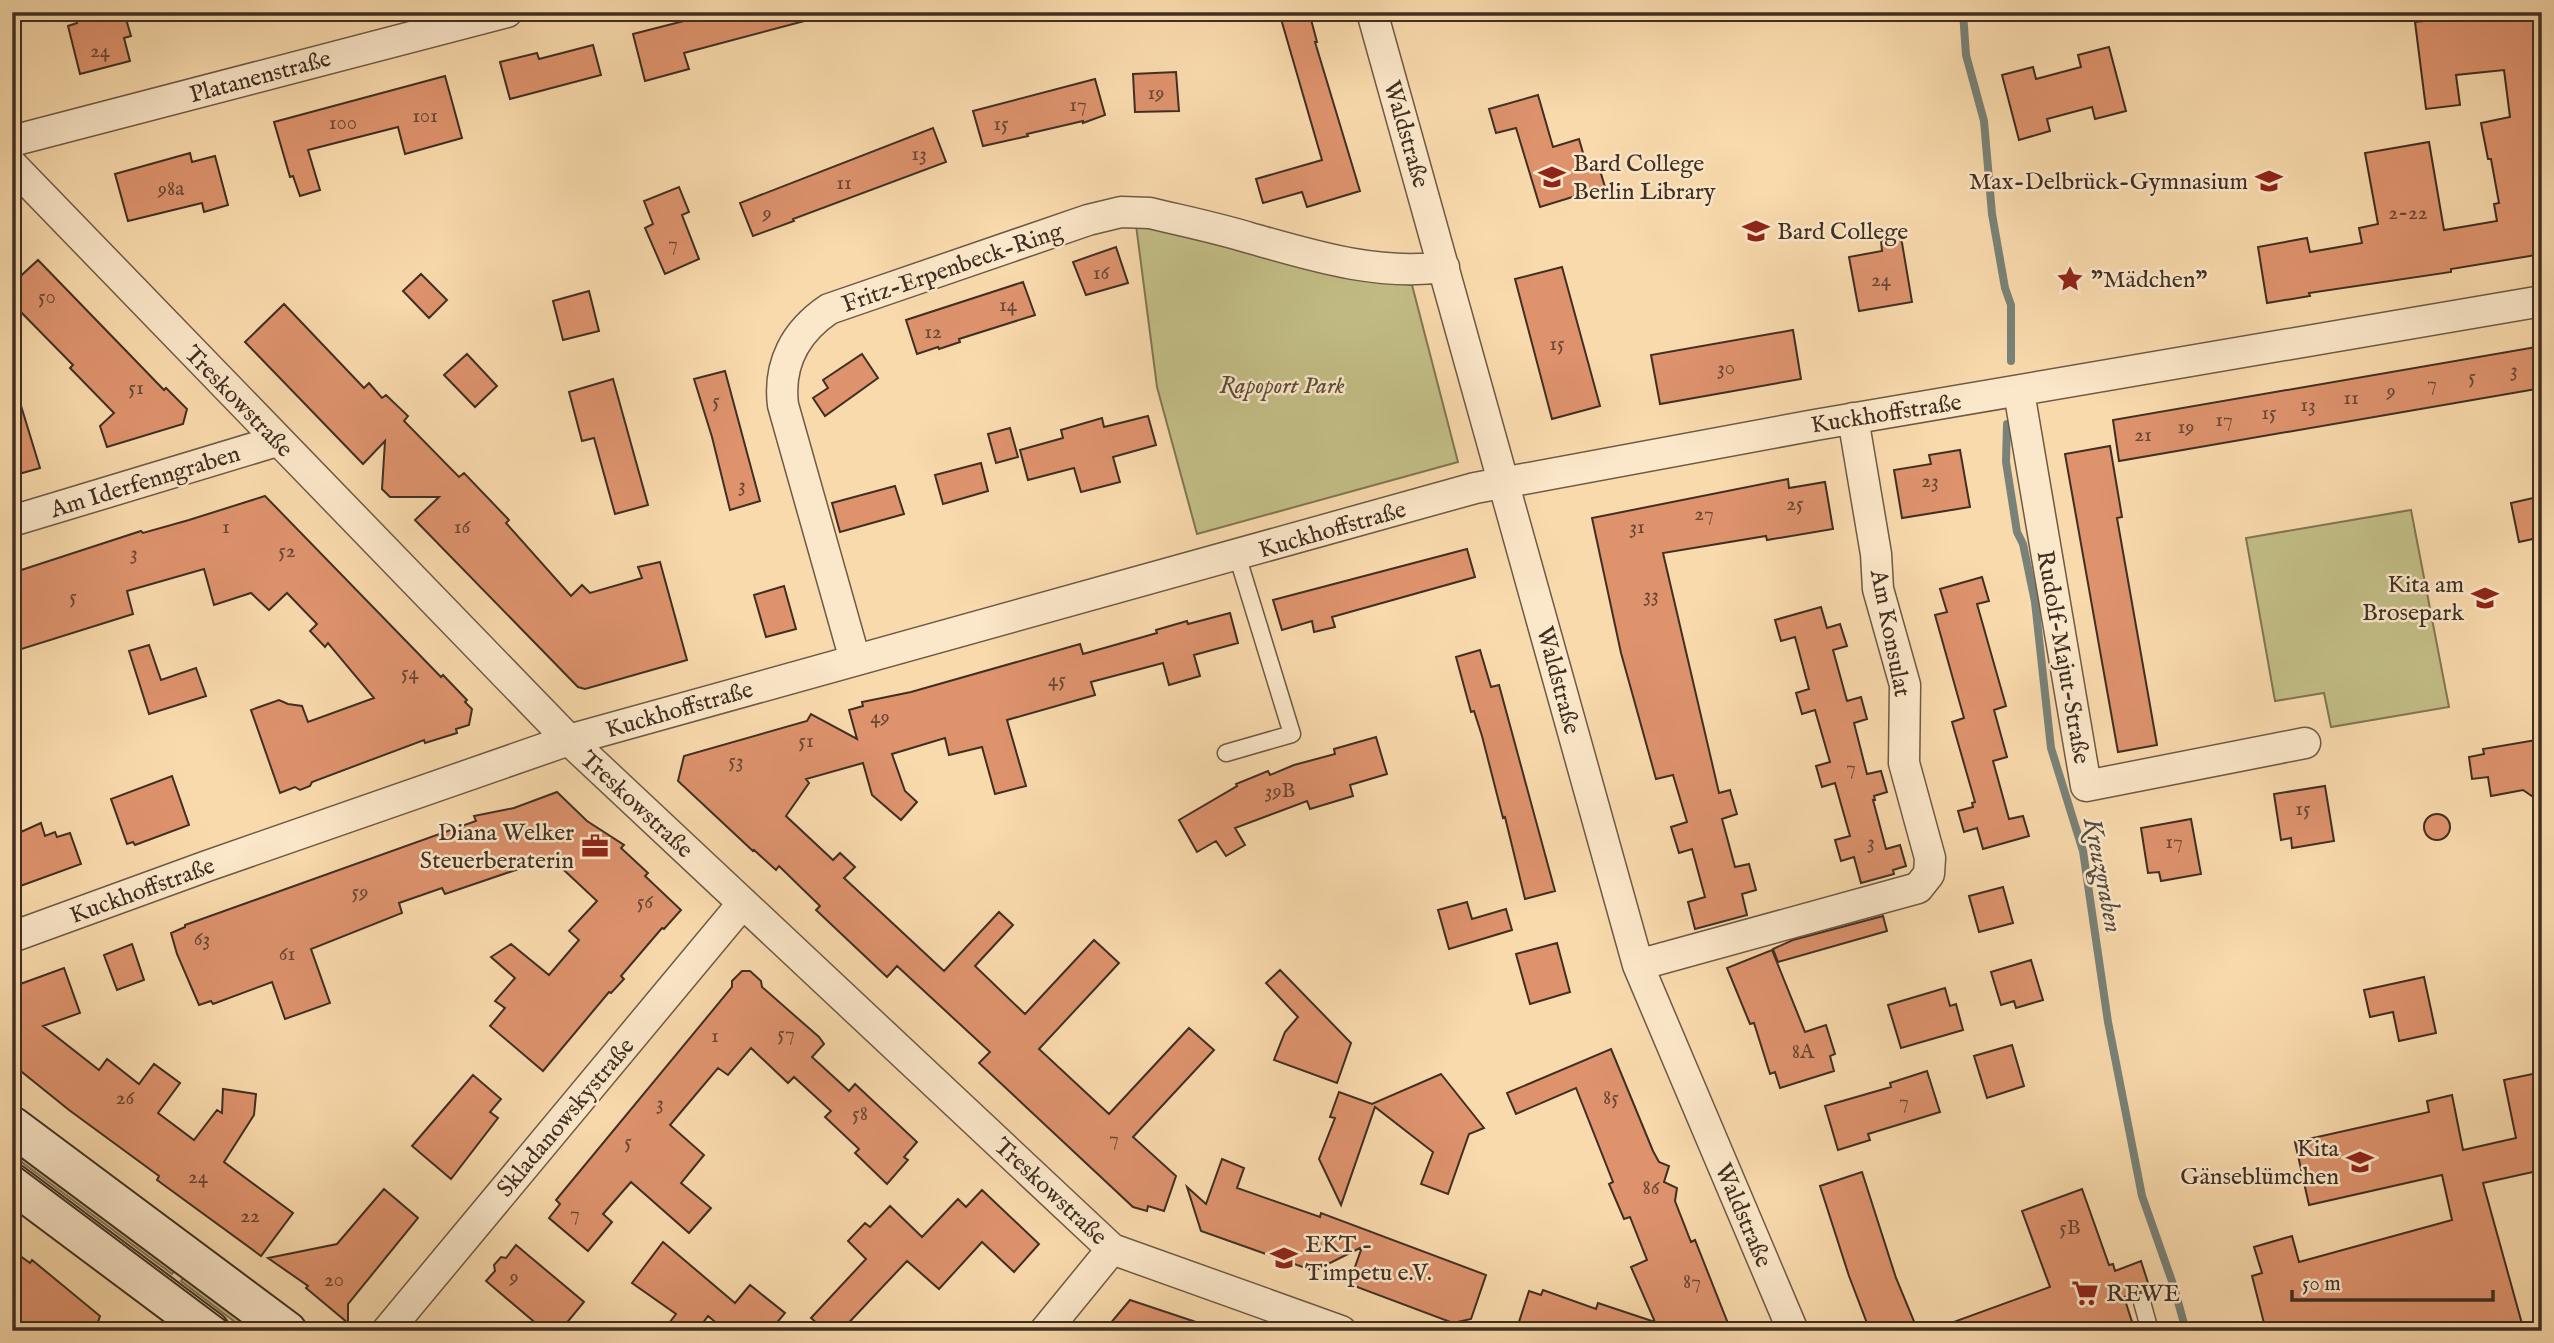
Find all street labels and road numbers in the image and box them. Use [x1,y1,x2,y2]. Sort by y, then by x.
street label: Platanenstraße [186,44,335,111]
street label: Waldstraße [1375,77,1436,192]
street label: Fritz-Erpenbeck-Ring [838,216,1068,321]
street label: Treskowstraße [177,339,299,465]
street label: Kuckhoffstraße [1809,387,1964,442]
street label: Am Iderfenngraben [46,439,244,526]
street label: Kuckhoffstraße [1255,495,1410,566]
street label: Rudolf-Majut-Straße [2028,548,2097,766]
street label: Am Konsulat [1862,566,1917,700]
street label: Waldstraße [1528,623,1587,738]
street label: Kuckhoffstraße [602,675,757,746]
street label: Treskowstraße [573,745,699,866]
street label: Kuckhoffstraße [66,851,219,932]
street label: Skladanowskystraße [490,1032,642,1204]
street label: Treskowstraße [987,1132,1113,1253]
street label: Waldstraße [1707,1159,1778,1272]

